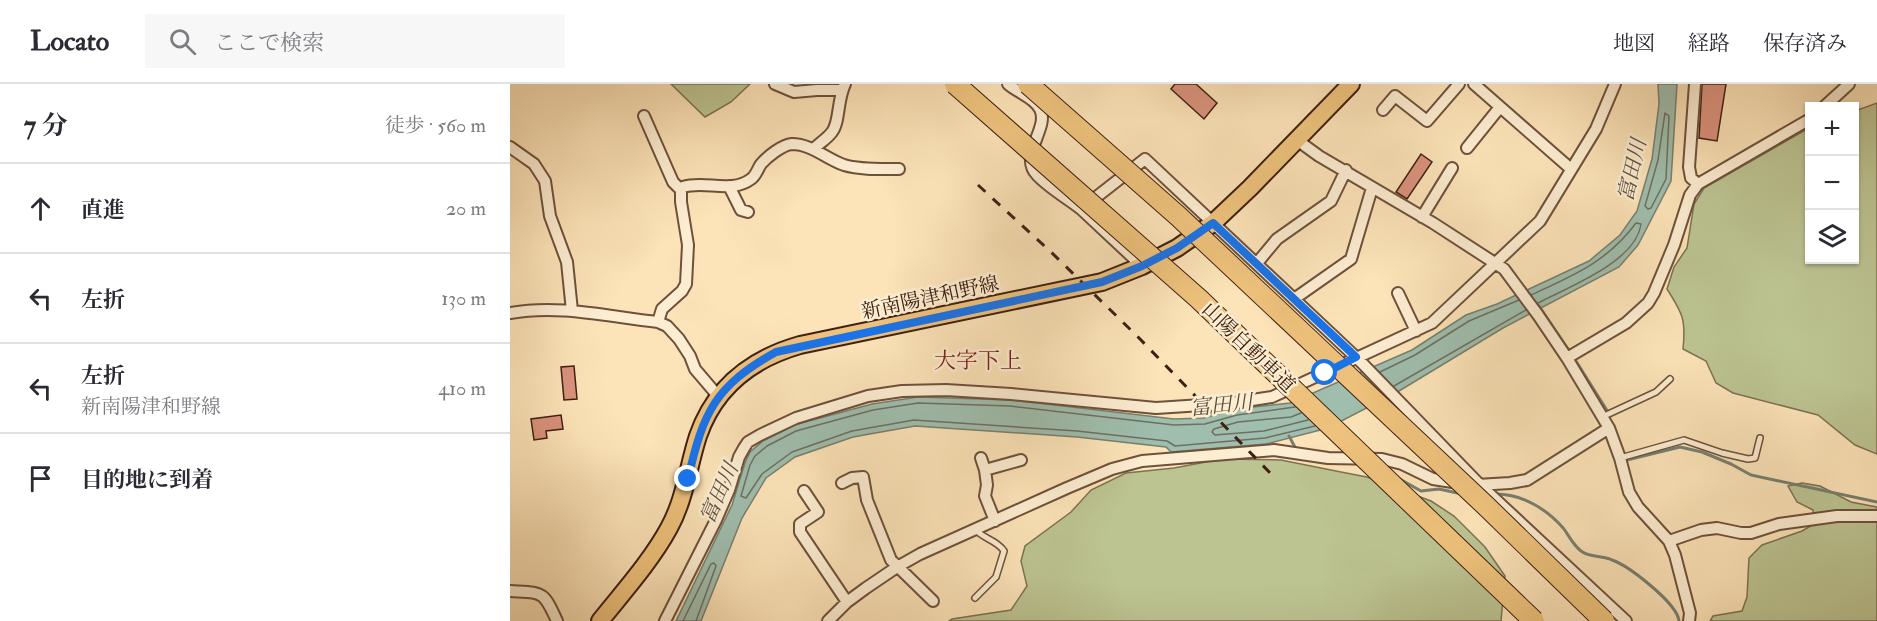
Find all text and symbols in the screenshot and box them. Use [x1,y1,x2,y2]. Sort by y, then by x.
search box [145,14,565,68]
text: Locato [30,24,109,59]
icon: search [166,25,199,58]
text: ここで検索 [214,29,324,57]
text: 地図 [1613,30,1655,57]
text: 経路 [1688,30,1730,57]
text: 保存済み [1763,30,1847,57]
map controls [1805,102,1859,264]
button: + [1805,102,1859,156]
text: 7 分 [24,110,67,142]
text: 徒歩 · 560 m [385,113,486,138]
water label: 富田川 [1612,134,1653,204]
button: − [1805,156,1859,210]
icon: ahead [24,192,57,225]
text: 直進 [81,196,125,224]
text: 20 m [446,196,486,221]
button: layers [1805,210,1859,264]
street label: 新南陽津和野線 [859,271,1001,324]
icon: left [24,282,57,315]
text: 左折 [81,286,125,314]
text: 130 m [441,286,486,311]
street label: 山陽自動車道 [1197,297,1300,398]
district label: 大字下上 [934,347,1022,375]
route start [1311,359,1337,385]
text: 左折 [81,362,125,390]
icon: left [24,372,57,405]
text: 410 m [438,376,486,401]
water label: 富田川 [1188,389,1256,422]
text: 新南陽津和野線 [81,394,221,419]
water label: 富田川 [694,457,745,527]
icon: arrive [24,462,57,495]
route end [674,465,700,491]
text: 目的地に到着 [81,466,213,494]

